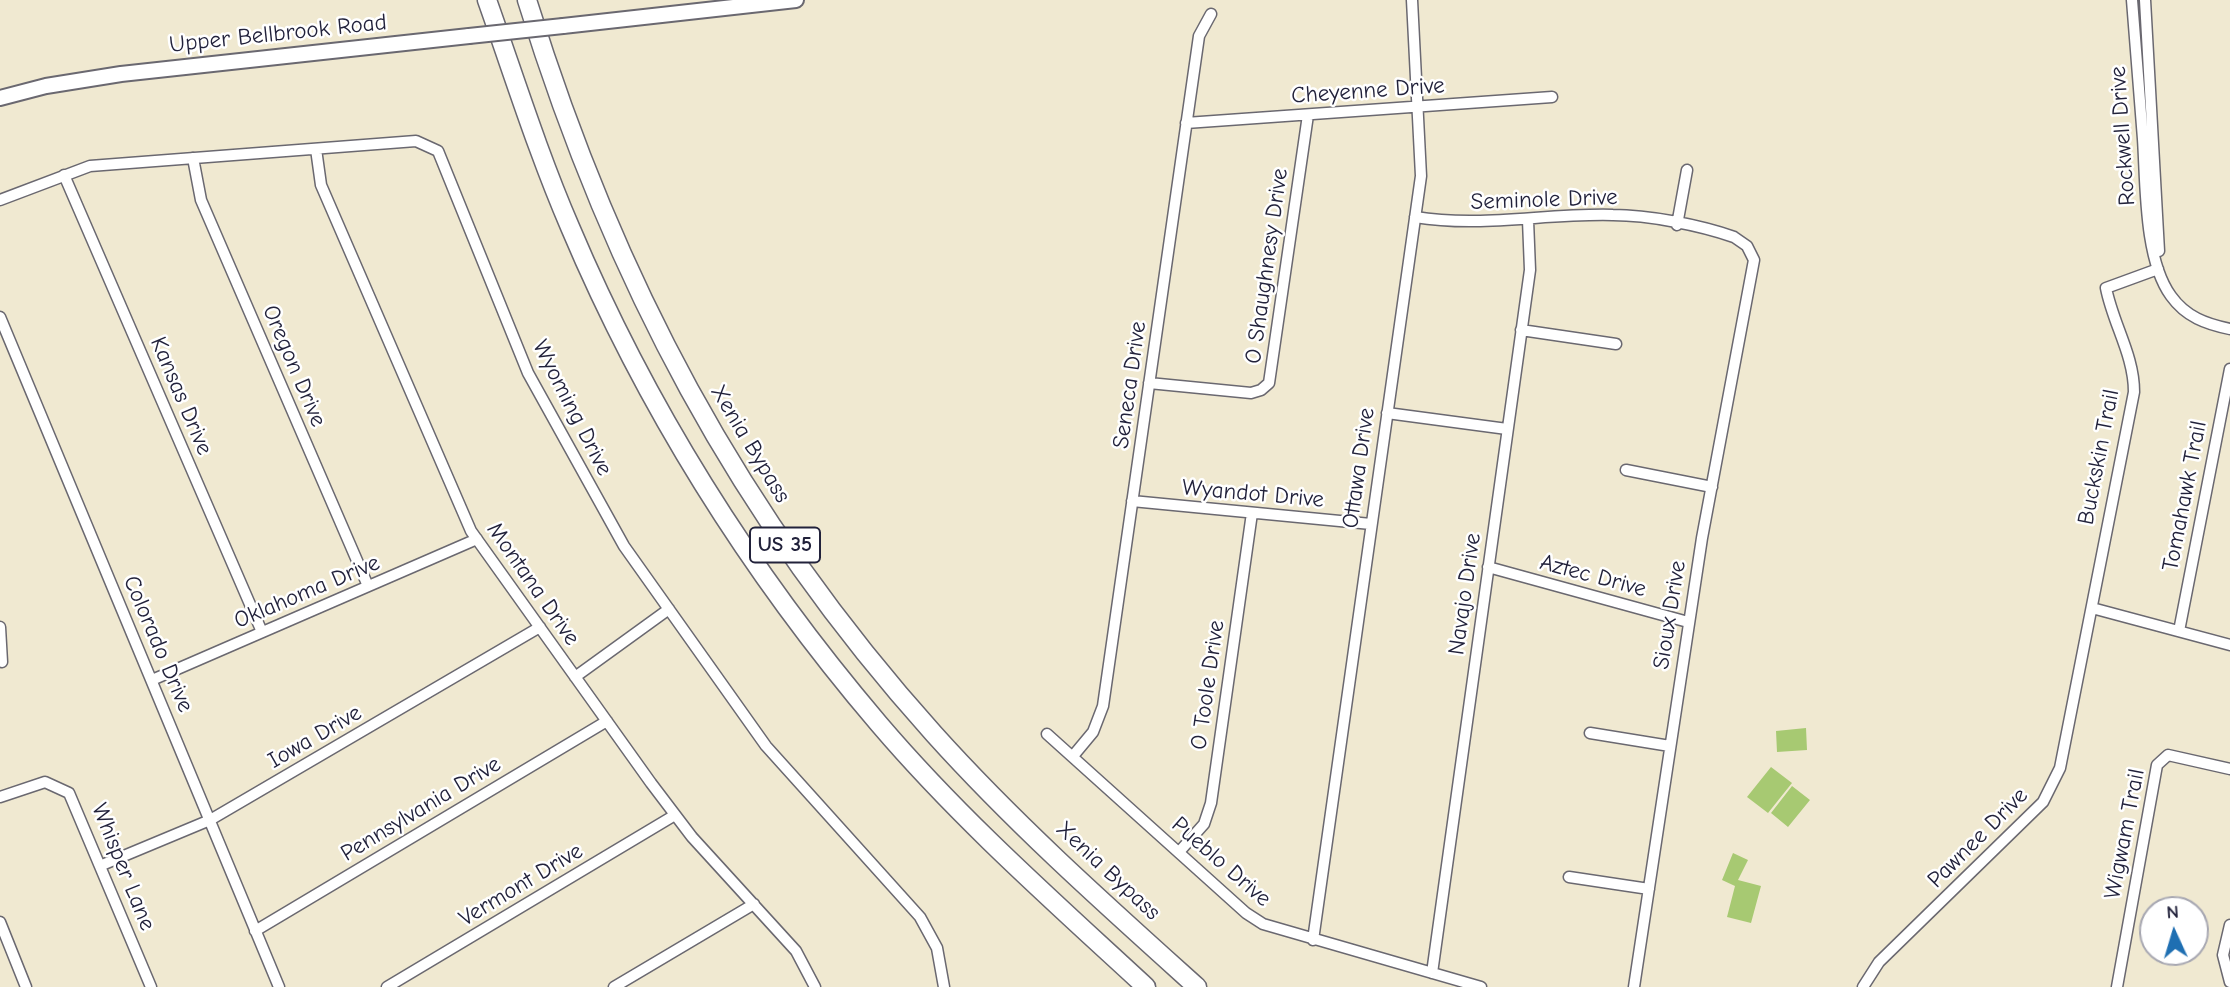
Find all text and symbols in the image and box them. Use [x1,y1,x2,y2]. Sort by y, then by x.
street label: Upper Bellbrook Road [168,9,388,59]
street label: Rockwell Drive [2104,65,2142,207]
street label: Cheyenne Drive [1290,72,1446,110]
street label: O Shaughnesy Drive [1240,167,1294,365]
street label: Seminole Drive [1470,184,1618,216]
street label: Oregon Drive [256,301,332,431]
street label: Seneca Drive [1107,319,1153,451]
street label: Kansas Drive [144,333,218,459]
street label: Wyoming Drive [526,336,618,480]
street label: Xenia Bypass [704,380,796,508]
street label: Buckskin Trail [2072,387,2126,527]
street label: Ottawa Drive [1337,406,1381,530]
street label: Tomahawk Trail [2157,419,2213,573]
street label: Wyandot Drive [1181,474,1325,514]
street label: Montana Drive [480,517,586,651]
road number: US 35 [750,528,820,562]
street label: Navajo Drive [1443,531,1487,657]
street label: Oklahoma Drive [230,549,384,635]
street label: Aztec Drive [1537,549,1649,603]
street label: Sioux Drive [1648,559,1692,671]
street label: Colorado Drive [117,572,199,716]
street label: O Toole Drive [1185,619,1231,751]
street label: Iowa Drive [263,699,367,775]
street label: Pennsylvania Drive [336,750,506,868]
street label: Wigwam Trail [2099,767,2151,901]
street label: Pawnee Drive [1922,782,2034,894]
street label: Whisper Lane [85,799,161,935]
street label: Pueblo Drive [1166,811,1276,913]
street label: Xenia Bypass [1050,816,1166,926]
street label: Vermont Drive [454,837,588,933]
north arrow [2139,896,2209,966]
text: N [2166,901,2180,923]

